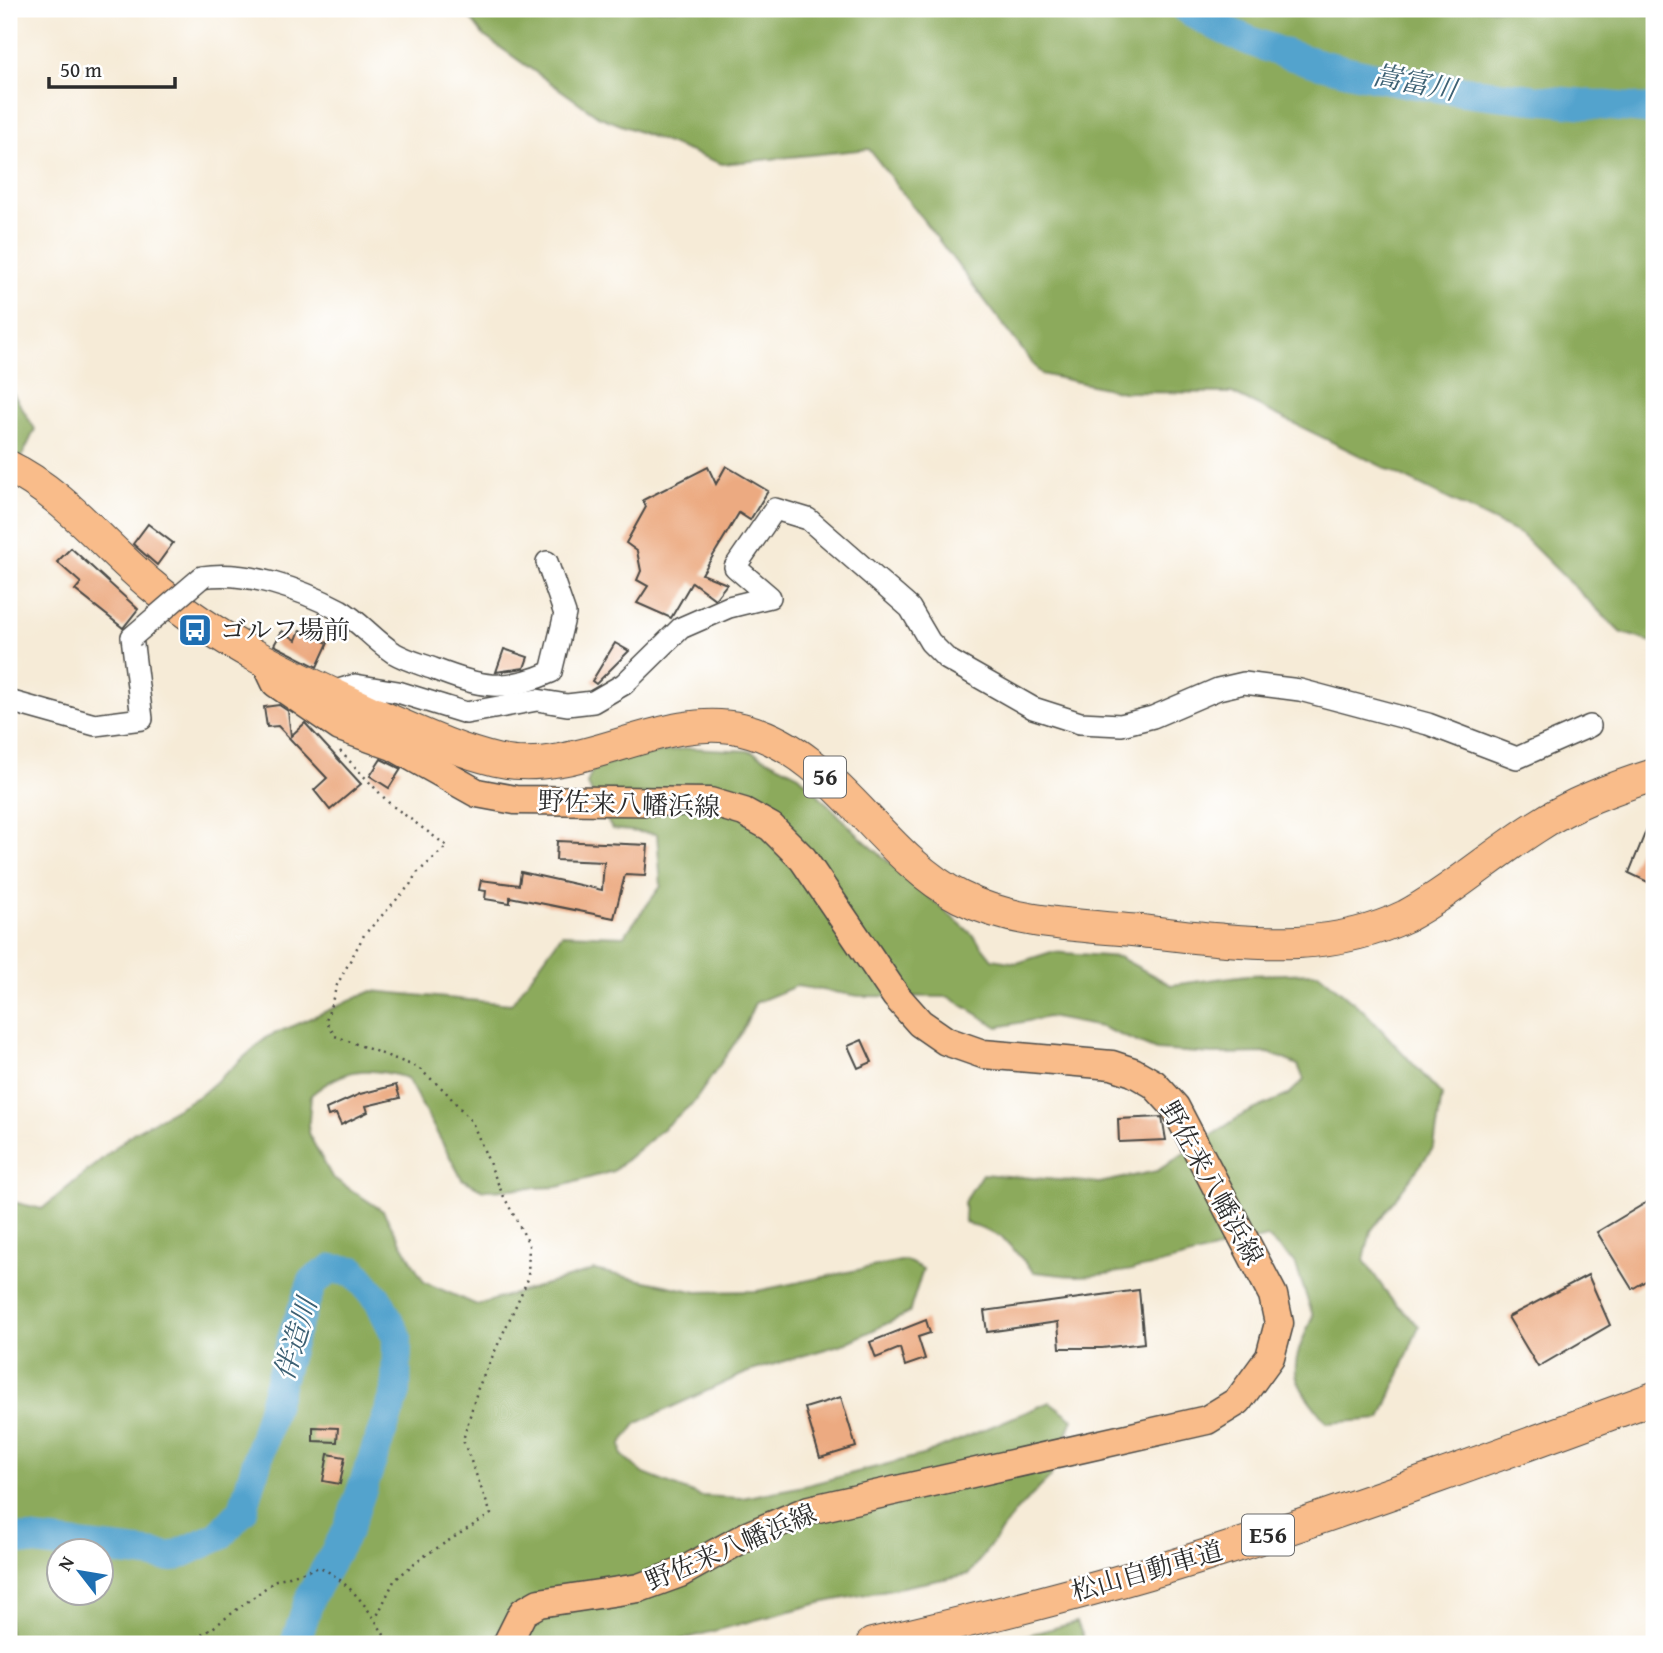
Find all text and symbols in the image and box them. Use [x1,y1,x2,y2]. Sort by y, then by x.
scale bar [49,46,175,90]
water label: 嵩富川 [1370,53,1463,110]
text: 50 m [60,54,102,85]
place label: ゴルフ場前 [220,610,350,649]
bus stop icon: ゴルフ場前 [176,611,214,649]
road number: 56 [804,756,846,798]
street label: 野佐来八幡浜線 [537,781,721,826]
street label: 野佐来八幡浜線 [1151,1094,1274,1272]
water label: 伴造川 [263,1290,327,1385]
street label: 野佐来八幡浜線 [639,1493,822,1600]
road number: E56 [1242,1514,1294,1555]
street label: 松山自動車道 [1067,1530,1227,1611]
north arrow [46,1538,116,1608]
text: N [50,1550,81,1576]

